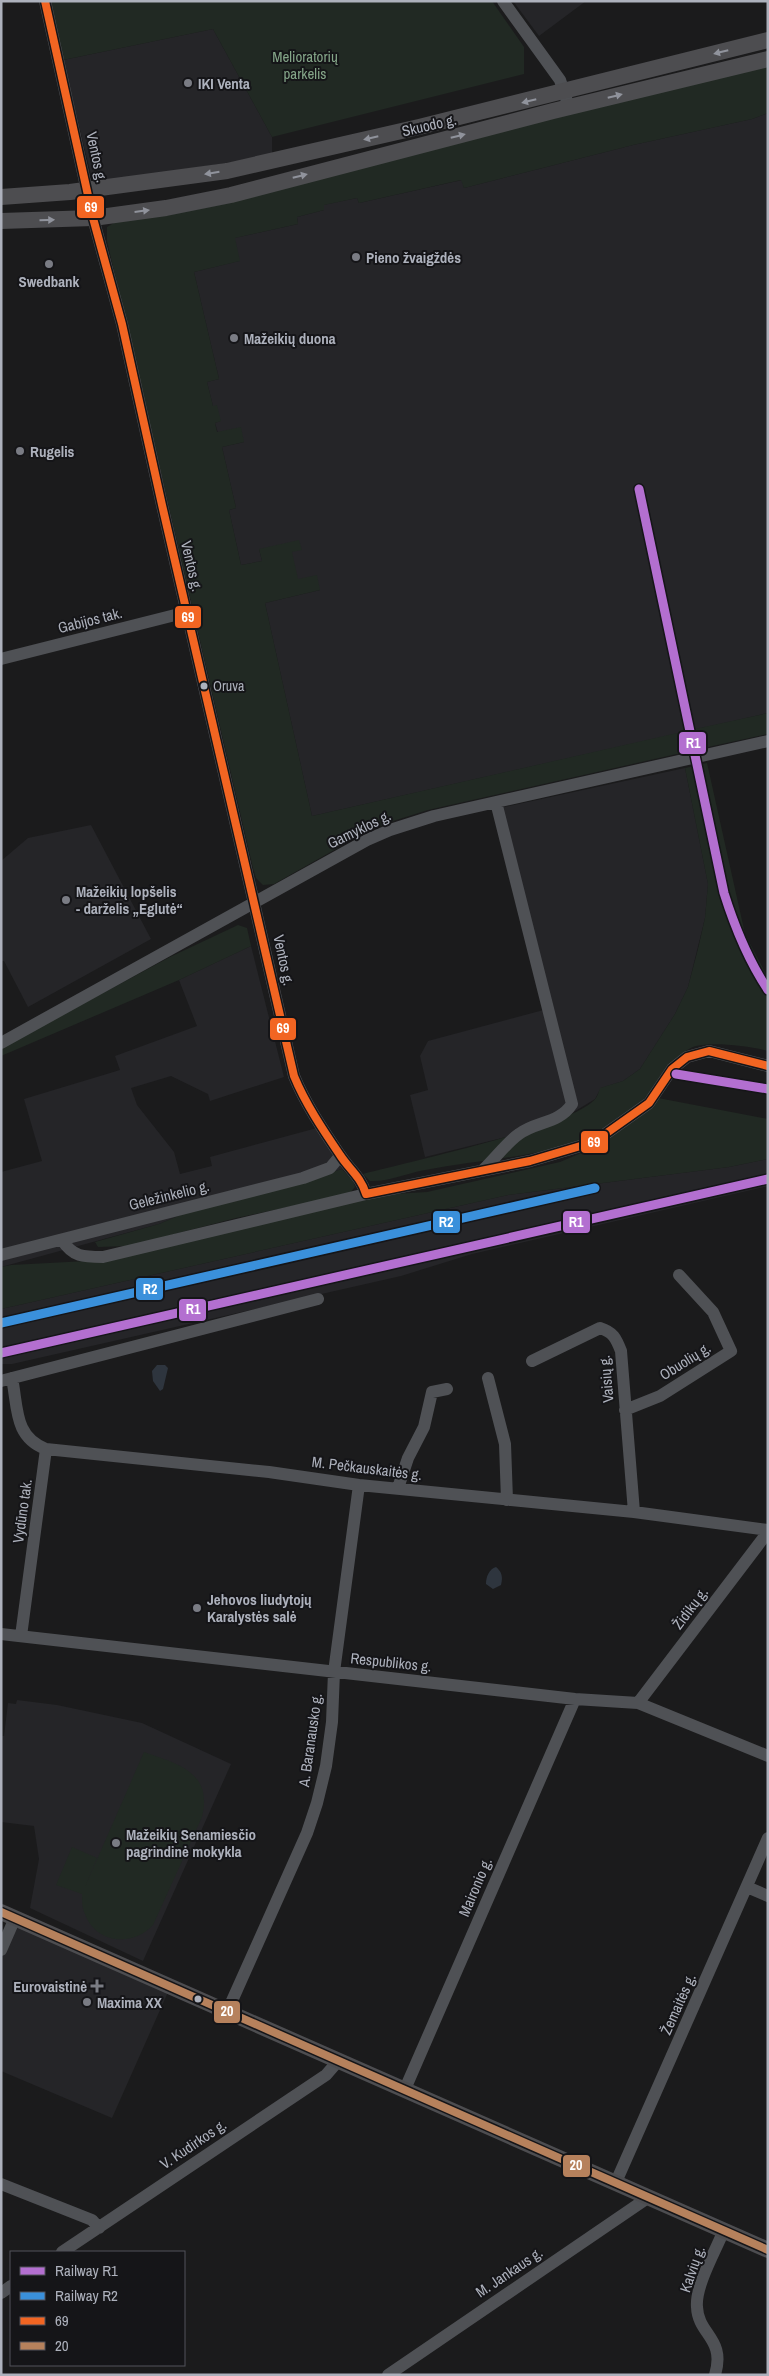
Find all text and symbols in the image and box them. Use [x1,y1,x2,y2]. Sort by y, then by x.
park label: Melioratorių parkelis [272,46,338,84]
one-way arrow [713,48,728,56]
place label: IKI Venta [198,73,250,94]
marker: IKI Venta [182,77,194,89]
one-way arrow [608,92,623,100]
one-way arrow [522,97,537,105]
street label: Skuodo g. [400,109,458,141]
street label: Ventos g. [81,130,113,184]
one-way arrow [450,132,465,140]
one-way arrow [363,134,378,142]
one-way arrow [204,169,220,177]
one-way arrow [293,172,308,180]
line badge: 69 [76,195,105,219]
text: 69 [85,198,97,216]
one-way arrow [134,207,150,215]
one-way arrow [40,215,56,223]
place label: Pieno žvaigždės [366,247,461,268]
marker: Pieno žvaigždės [350,251,362,263]
marker: Swedbank [43,258,55,270]
place label: Swedbank [19,271,80,292]
place label: Mažeikių duona [244,328,336,349]
marker: Mažeikių duona [228,332,240,344]
place label: Rugelis [30,441,75,462]
marker: Rugelis [14,445,26,457]
street label: Ventos g. [176,539,208,593]
street label: Gabijos tak. [56,602,124,638]
line badge: 69 [174,605,202,629]
text: 69 [182,608,194,626]
place label: Oruva [213,677,245,695]
marker: Oruva [199,681,209,691]
line badge: R1 [678,731,707,755]
text: R1 [686,734,701,752]
street label: Gamyklos g. [324,805,394,853]
place label: Mažeikių lopšelis - darželis „Eglutė“ [76,881,183,919]
marker: Mažeikių lopšelis - darželis „Eglutė“ [60,894,72,906]
street label: Ventos g. [268,933,300,987]
line badge: 69 [269,1017,297,1041]
text: 69 [277,1019,289,1037]
line badge: 69 [580,1130,609,1154]
text: 69 [588,1133,600,1151]
street label: Geležinkelio g. [127,1175,211,1215]
line badge: R2 [432,1210,461,1234]
line badge: R1 [562,1210,591,1234]
text: R2 [439,1213,453,1231]
text: R1 [569,1213,584,1231]
line badge: R2 [135,1277,164,1301]
text: R2 [143,1280,157,1298]
line badge: R1 [178,1298,207,1322]
text: R1 [186,1300,201,1318]
street label: Obuolių g. [655,1337,715,1385]
street label: Vaisių g. [593,1354,619,1404]
street label: M. Pečkauskaitės g. [311,1451,423,1485]
street label: Vydūno tak. [7,1478,37,1544]
street label: Židikų g. [667,1583,713,1633]
place label: Jehovos liudytojų Karalystės salė [207,1589,312,1627]
marker: Jehovos liudytojų Karalystės salė [191,1602,203,1614]
street label: Respublikos g. [349,1647,433,1677]
street label: A. Baranausko g. [293,1692,327,1789]
place label: Mažeikių Senamiesčio pagrindinė mokykla [126,1824,256,1862]
marker: Mažeikių Senamiesčio pagrindinė mokykla [110,1837,122,1849]
street label: Maironio g. [453,1854,497,1920]
street label: Žemaitės g. [655,1970,701,2038]
place label: Eurovaistinė [13,1976,87,1997]
marker: Eurovaistinė [91,1980,103,1992]
place label: Maxima XX [97,1992,163,2013]
unlabelled marker [193,1994,203,2004]
marker: Maxima XX [81,1996,93,2008]
line badge: 20 [213,2000,241,2024]
text: 20 [221,2002,233,2020]
street label: V. Kudirkos g. [156,2114,230,2174]
line badge: 20 [562,2154,591,2178]
text: 20 [570,2156,582,2174]
street label: M. Jankaus g. [471,2242,547,2302]
street label: Kalvių g. [674,2243,710,2295]
legend [10,2251,185,2366]
text: Railway R1 [55,2260,118,2281]
text: Railway R2 [55,2285,118,2306]
text: 69 [55,2310,69,2331]
text: 20 [55,2335,69,2356]

